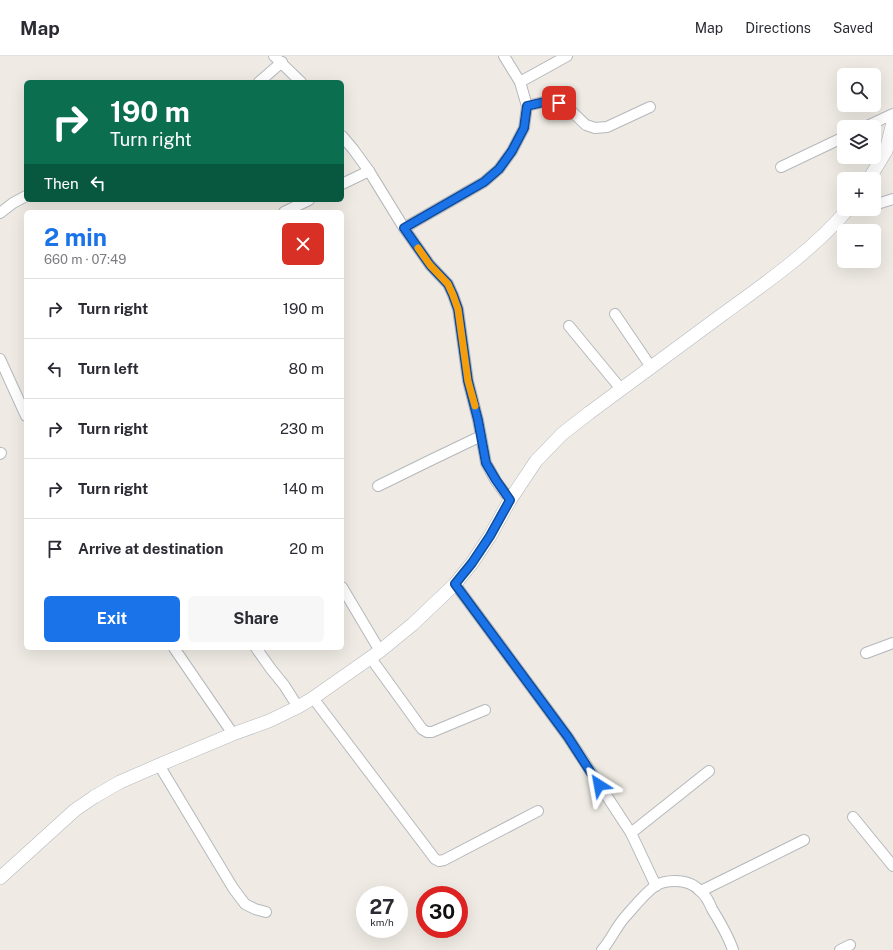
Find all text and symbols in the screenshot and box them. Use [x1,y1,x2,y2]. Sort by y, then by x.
text: Map [20,17,60,39]
text: Map [695,20,723,36]
text: Directions [745,20,811,36]
text: Saved [833,20,873,36]
map controls [837,68,881,268]
button: search [837,68,881,112]
pin [542,86,576,120]
icon: arrive [548,92,570,114]
text: 190 m [110,95,190,128]
icon: right [44,96,96,148]
button: layers [837,120,881,164]
text: Turn right [110,129,192,150]
icon: left [87,172,109,194]
button: + [837,172,881,216]
text: Then [44,175,79,192]
text: 2 min [44,223,107,251]
button: close [282,223,324,265]
button: − [837,224,881,268]
text: 660 m · 07:49 [44,252,126,267]
icon: right [44,298,66,320]
text: Turn right [78,300,148,317]
text: 190 m [283,300,324,317]
icon: left [44,358,66,380]
text: Turn left [78,360,139,377]
text: 80 m [289,360,324,377]
icon: right [44,418,66,440]
text: Turn right [78,420,148,437]
text: 230 m [280,420,324,437]
icon: right [44,478,66,500]
text: Turn right [78,480,148,497]
text: 140 m [283,480,324,497]
icon: arrive [44,538,66,560]
text: Arrive at destination [78,540,223,557]
text: 20 m [289,540,324,557]
button: Exit [44,596,180,642]
button: Share [188,596,324,642]
position arrow [578,764,620,806]
speed limit sign: 30 [416,886,468,938]
text: 27 [369,895,395,919]
text: km/h [370,916,394,928]

